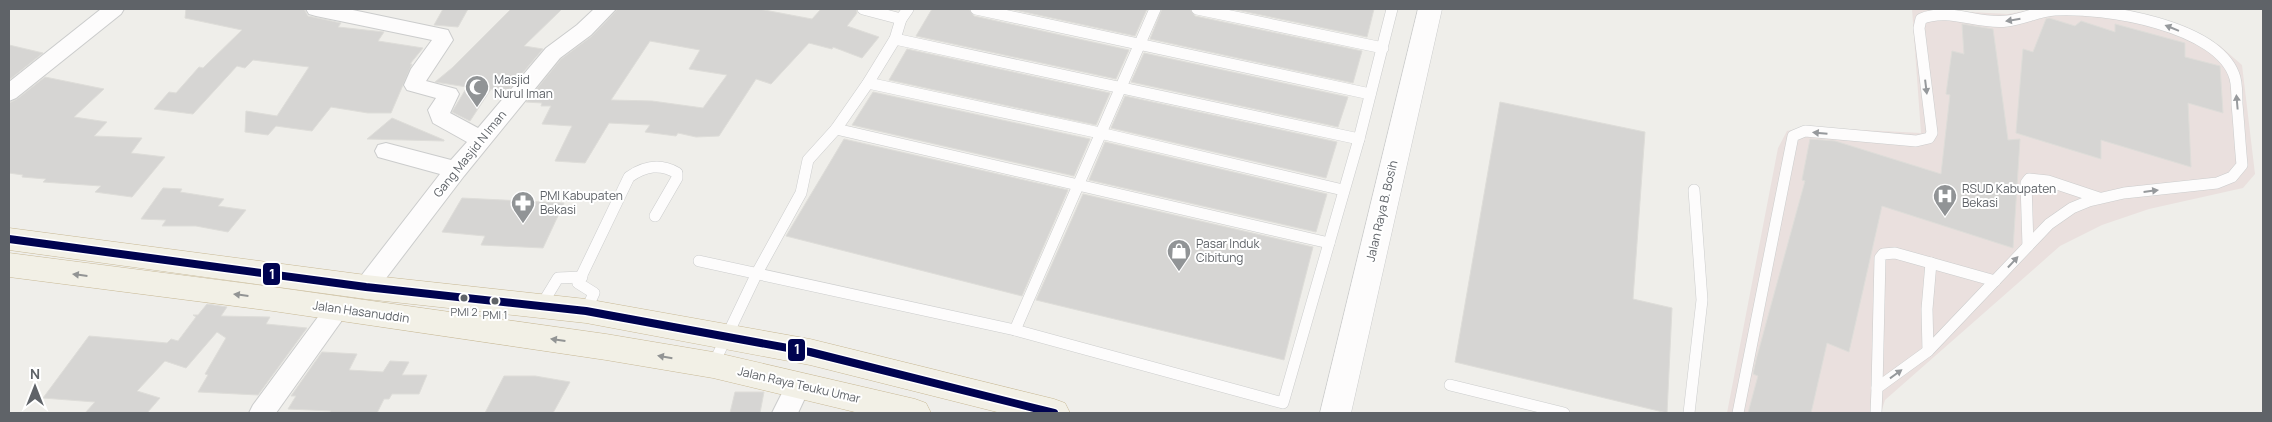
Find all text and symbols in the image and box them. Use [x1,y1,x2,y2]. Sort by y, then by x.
one-way arrow [2005,16,2021,24]
one-way arrow [2165,23,2179,31]
place label: Masjid Nurul Iman [494,71,553,102]
mosque icon: Masjid Nurul Iman [464,74,490,108]
one-way arrow [1922,79,1930,95]
one-way arrow [2232,94,2240,110]
street label: Gang Masjid N Iman [429,107,510,201]
one-way arrow [1812,128,1828,136]
street label: Jalan Raya B. Bosih [1362,159,1401,263]
place label: RSUD Kabupaten Bekasi [1962,180,2056,211]
hospital icon: RSUD Kabupaten Bekasi [1932,183,1958,217]
place label: PMI Kabupaten Bekasi [540,187,623,218]
one-way arrow [2144,187,2160,195]
pharmacy icon: PMI Kabupaten Bekasi [510,190,536,224]
place label: Pasar Induk Cibitung [1196,235,1260,266]
shop icon: Pasar Induk Cibitung [1166,238,1192,272]
one-way arrow [2007,256,2019,268]
line badge: 1 [262,262,281,286]
text: 1 [269,264,275,283]
one-way arrow [72,270,88,278]
one-way arrow [233,291,249,299]
marker: PMI 2 [459,293,469,303]
street label: Jalan Hasanuddin [312,296,411,327]
marker: PMI 1 [490,296,500,306]
place label: PMI 2 [451,304,477,319]
place label: PMI 1 [483,307,507,322]
one-way arrow [550,336,566,344]
line badge: 1 [787,338,806,362]
text: 1 [794,339,800,358]
one-way arrow [656,353,672,361]
north arrow [10,362,60,412]
street label: Jalan Raya Teuku Umar [736,362,863,407]
text: N [30,364,40,383]
one-way arrow [1889,369,1903,379]

